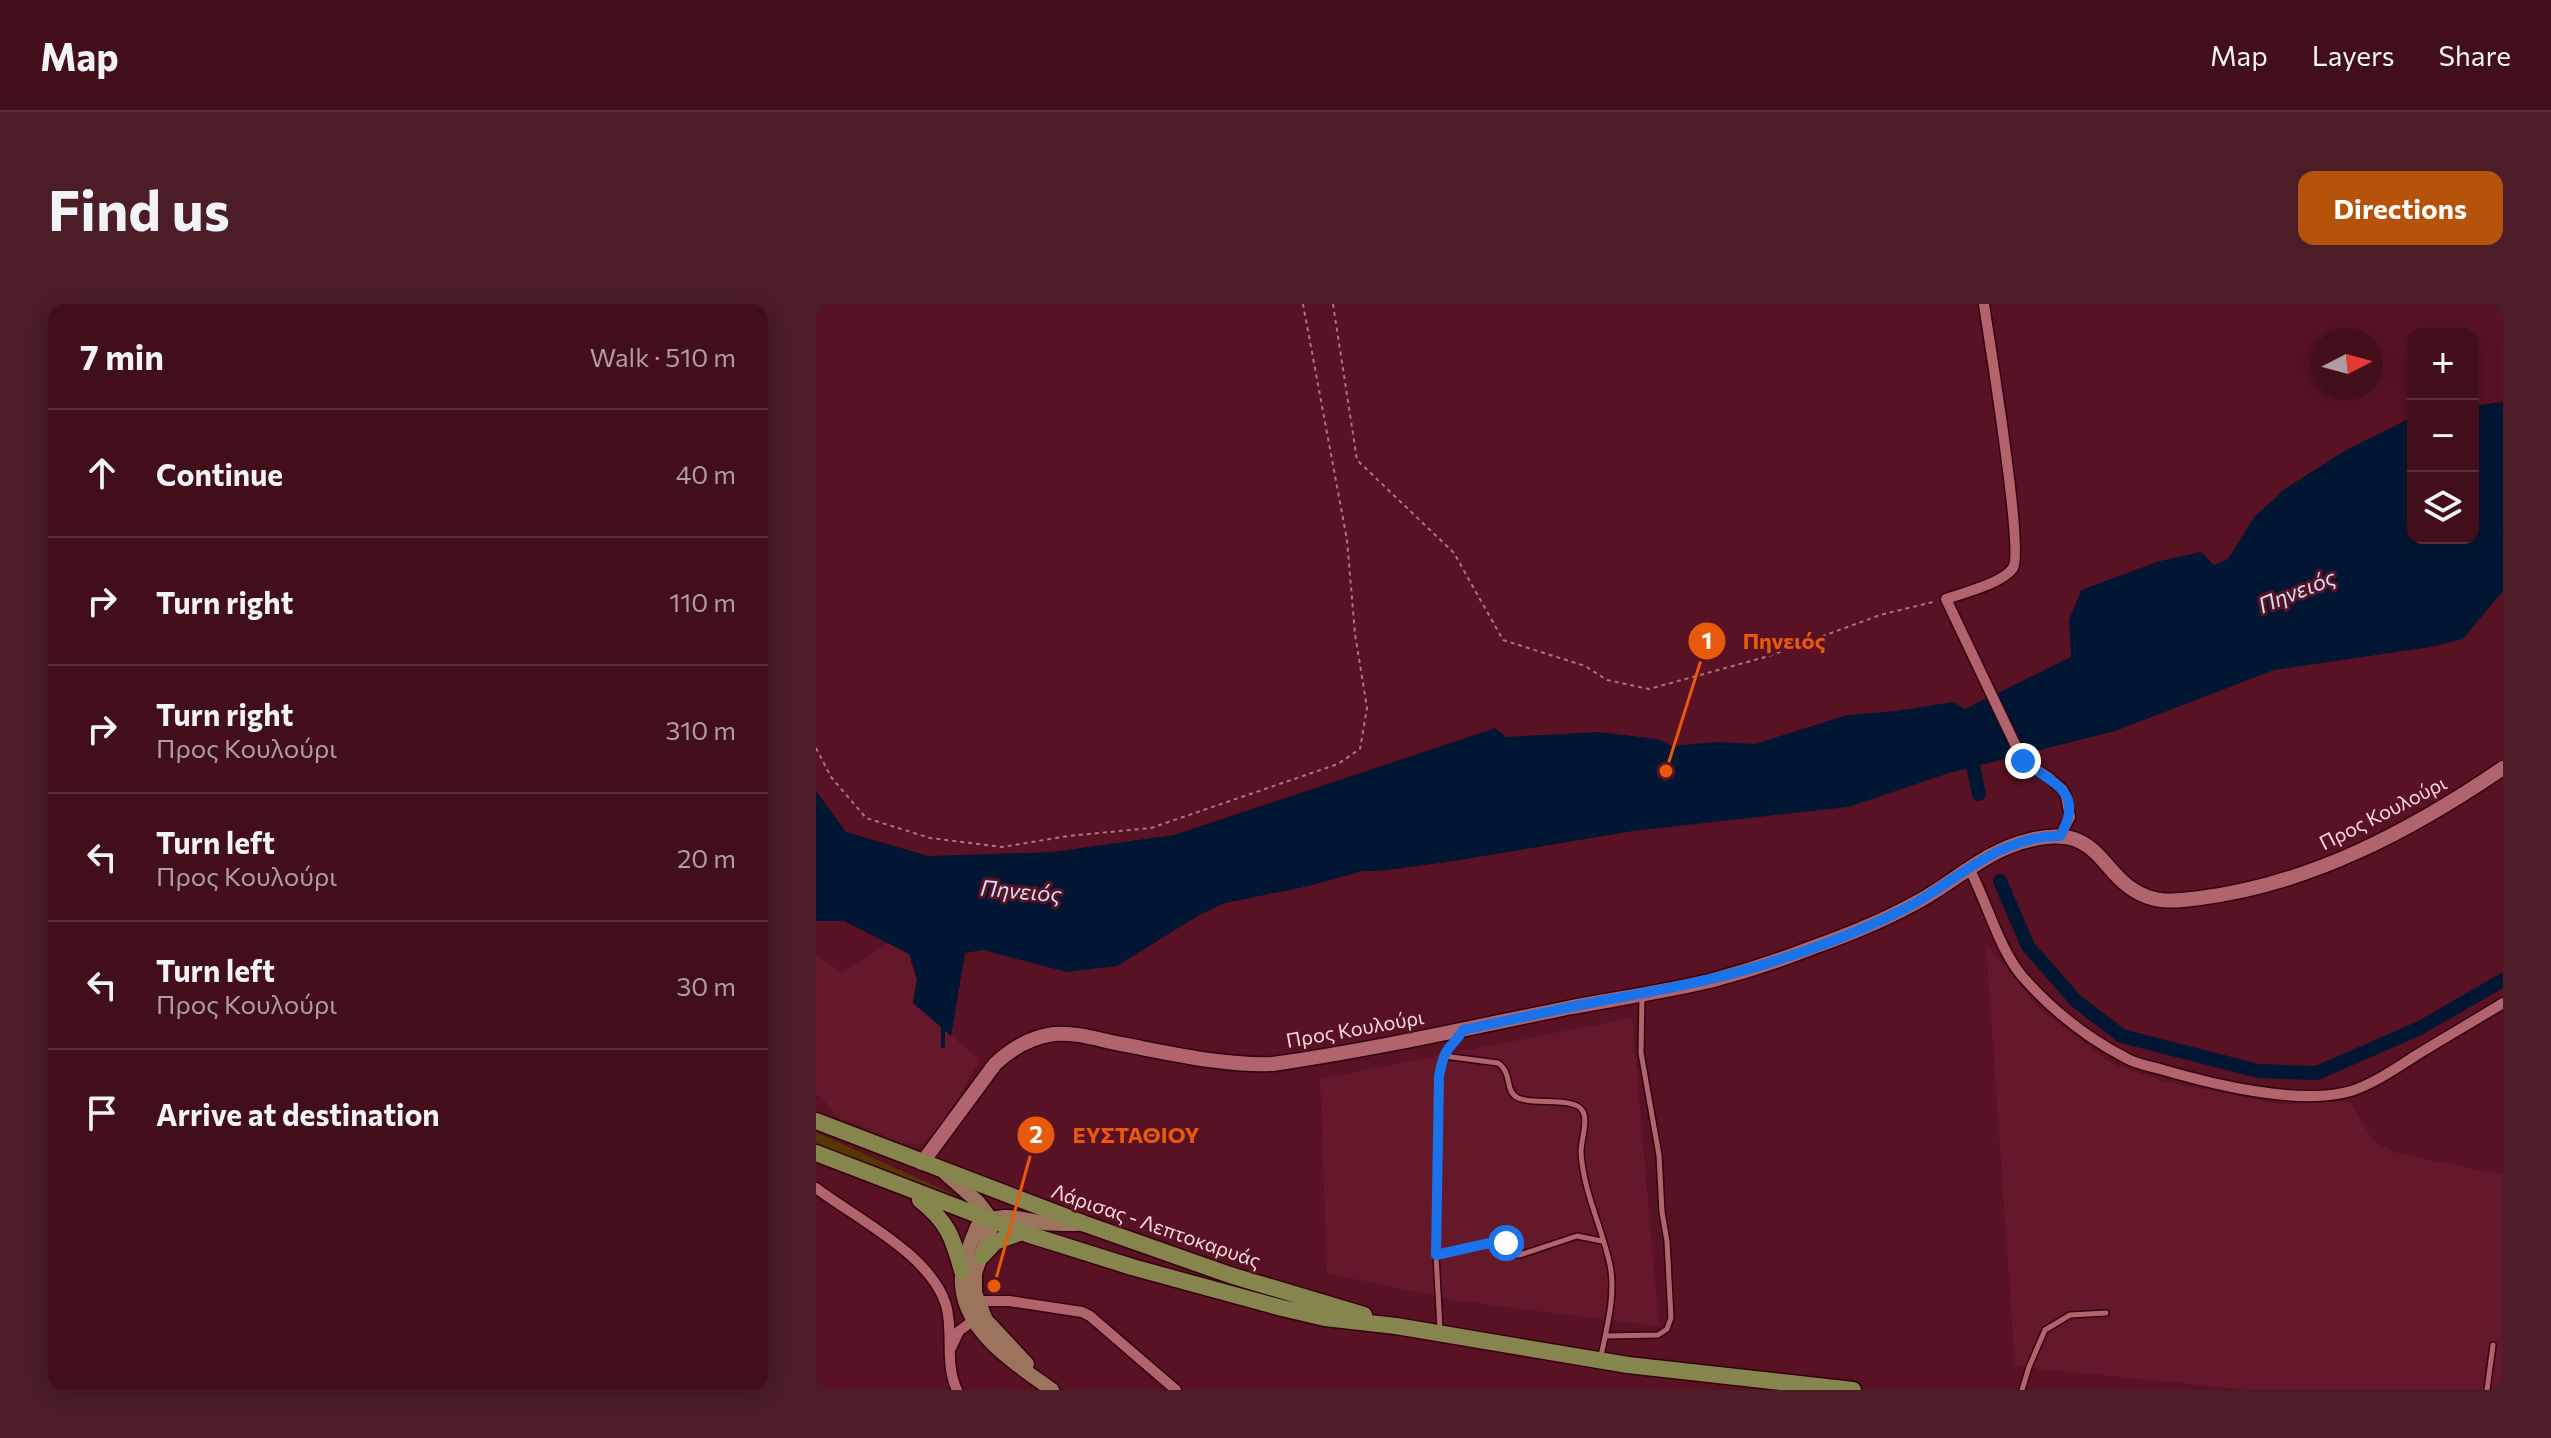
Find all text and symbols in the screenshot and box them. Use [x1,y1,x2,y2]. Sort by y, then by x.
text: Map [40,32,119,79]
text: Map [2210,38,2268,72]
text: Layers [2312,38,2394,72]
text: Share [2438,38,2511,72]
button: Directions [2298,171,2503,245]
text: Find us [48,174,230,243]
north arrow [2311,328,2383,400]
map controls [2407,328,2479,544]
button: + [2407,328,2479,400]
text: 7 min [80,335,164,377]
text: Walk · 510 m [590,341,736,372]
button: − [2407,400,2479,472]
icon: ahead [80,451,124,495]
text: Continue [156,455,283,492]
text: 40 m [676,458,736,489]
button: layers [2407,472,2479,544]
water label: Πηνειός [2254,563,2340,618]
icon: right [80,579,124,623]
text: Turn right [156,583,293,620]
text: 110 m [669,586,736,617]
callout: Πηνειός [1687,618,1841,664]
text: 1 [1702,625,1712,654]
text: Πηνειός [1743,627,1825,654]
text: Turn right [156,695,293,732]
icon: right [80,707,124,751]
text: 310 m [665,714,736,745]
text: Προς Κουλούρι [156,732,337,763]
route end [2005,743,2041,779]
street label: Προς Κουλούρι [2315,770,2450,854]
text: Turn left [156,823,275,860]
icon: left [80,835,124,879]
text: 20 m [677,842,736,873]
text: Προς Κουλούρι [156,860,337,891]
water label: Πηνειός [979,874,1063,908]
text: Turn left [156,951,275,988]
icon: left [80,963,124,1007]
text: 30 m [677,970,736,1001]
text: Προς Κουλούρι [156,988,337,1019]
street label: Προς Κουλούρι [1284,1004,1426,1052]
icon: arrive [80,1091,124,1135]
text: Arrive at destination [156,1095,440,1132]
callout: ΕΥΣΤΑΘΙΟΥ [1016,1112,1215,1158]
text: 2 [1029,1119,1043,1148]
text: ΕΥΣΤΑΘΙΟΥ [1073,1121,1199,1148]
street label: Λάρισας - Λεπτοκαρυάς [1049,1178,1264,1272]
route start [1488,1225,1524,1261]

